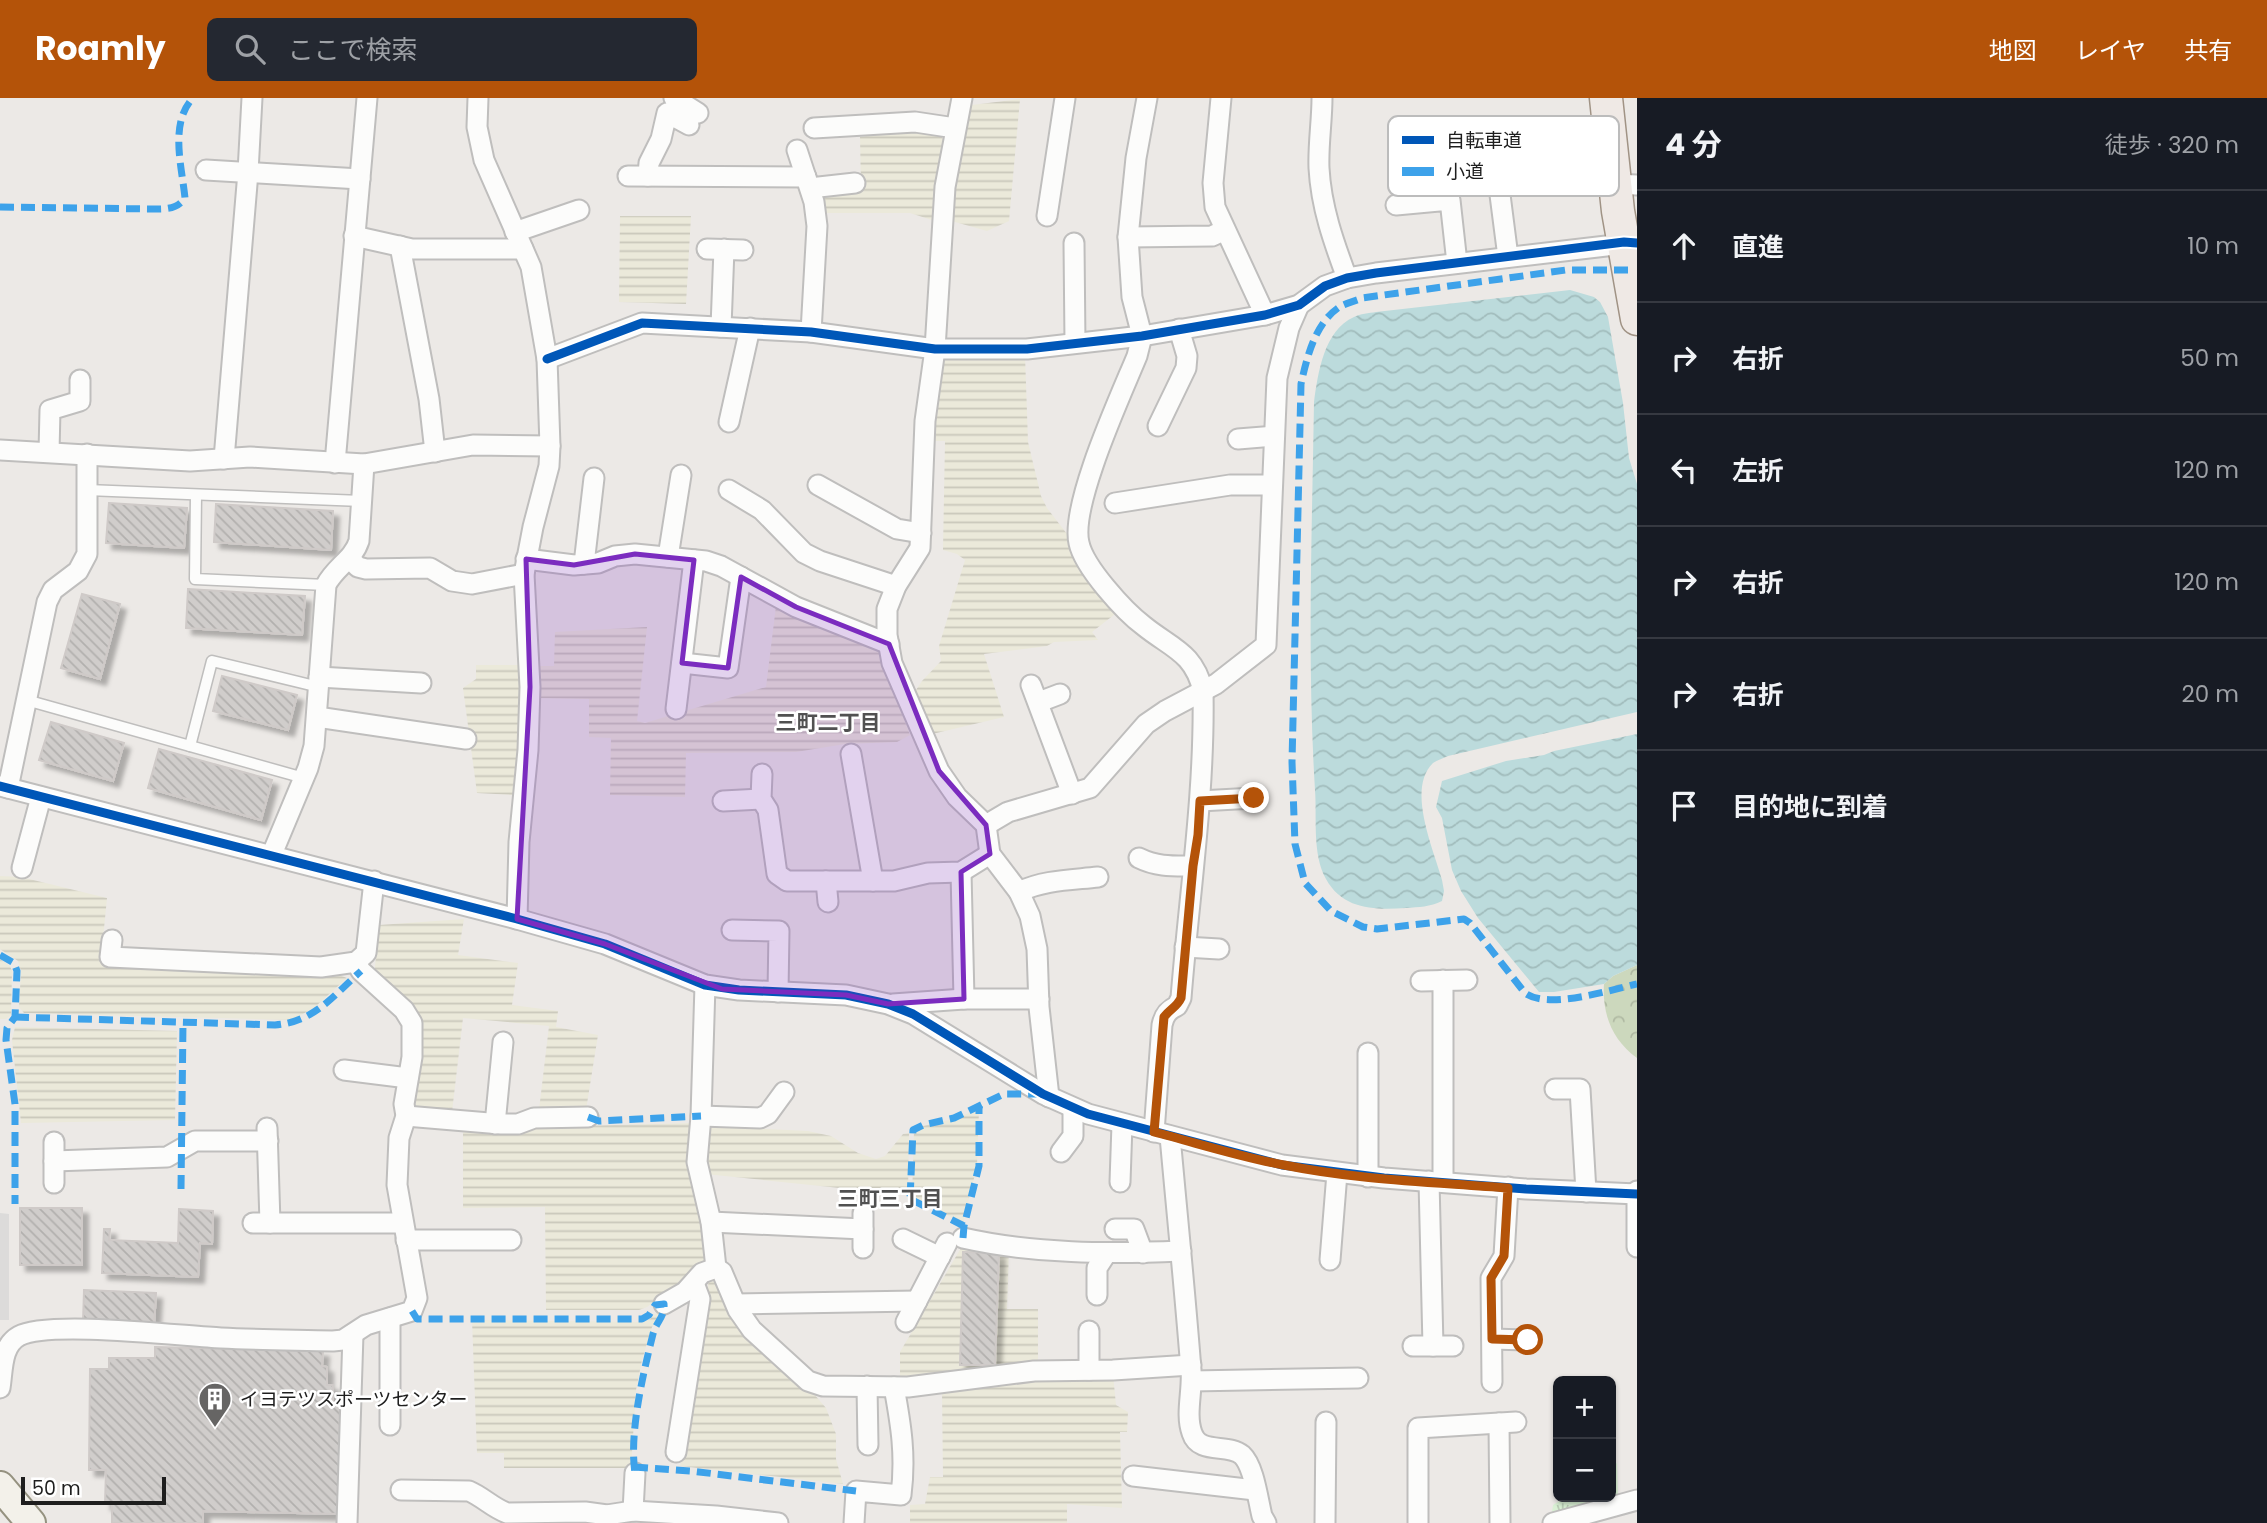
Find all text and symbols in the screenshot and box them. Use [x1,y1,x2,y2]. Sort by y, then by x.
search box [207,18,697,81]
text: Roamly [35,25,165,72]
icon: search [231,30,269,68]
text: ここで検索 [287,32,418,68]
text: 地図 [1989,34,2037,67]
text: レイヤ [2075,34,2146,67]
text: 共有 [2184,34,2232,67]
legend [1388,116,1619,196]
text: 4 分 [1665,123,1722,166]
text: 自転車道 [1446,127,1522,154]
text: 徒歩 · 320 m [2105,129,2239,161]
text: 小道 [1446,158,1484,185]
icon: ahead [1665,227,1703,265]
text: 直進 [1732,229,1784,265]
text: 10 m [2187,230,2239,262]
icon: right [1665,339,1703,377]
text: 右折 [1732,341,1784,377]
text: 50 m [2180,342,2239,374]
icon: left [1665,451,1703,489]
text: 左折 [1732,453,1784,489]
text: 120 m [2174,454,2239,486]
icon: right [1665,563,1703,601]
text: 右折 [1732,565,1784,601]
text: 120 m [2174,566,2239,598]
icon: right [1665,675,1703,713]
text: 右折 [1732,677,1784,713]
text: 20 m [2181,678,2239,710]
district label: 三町二丁目 [776,708,881,737]
route end [1238,782,1269,813]
icon: arrive [1665,787,1703,825]
text: 目的地に到着 [1732,789,1888,825]
district label: 三町三丁目 [838,1184,943,1213]
route start [1512,1324,1543,1355]
map controls [1553,1376,1616,1502]
button: + [1553,1376,1616,1439]
building icon: イヨテツスポーツセンター [196,1380,234,1429]
place label: イヨテツスポーツセンター [240,1386,468,1413]
button: − [1553,1439,1616,1502]
scale bar [21,1474,166,1506]
text: 50 m [32,1475,81,1502]

